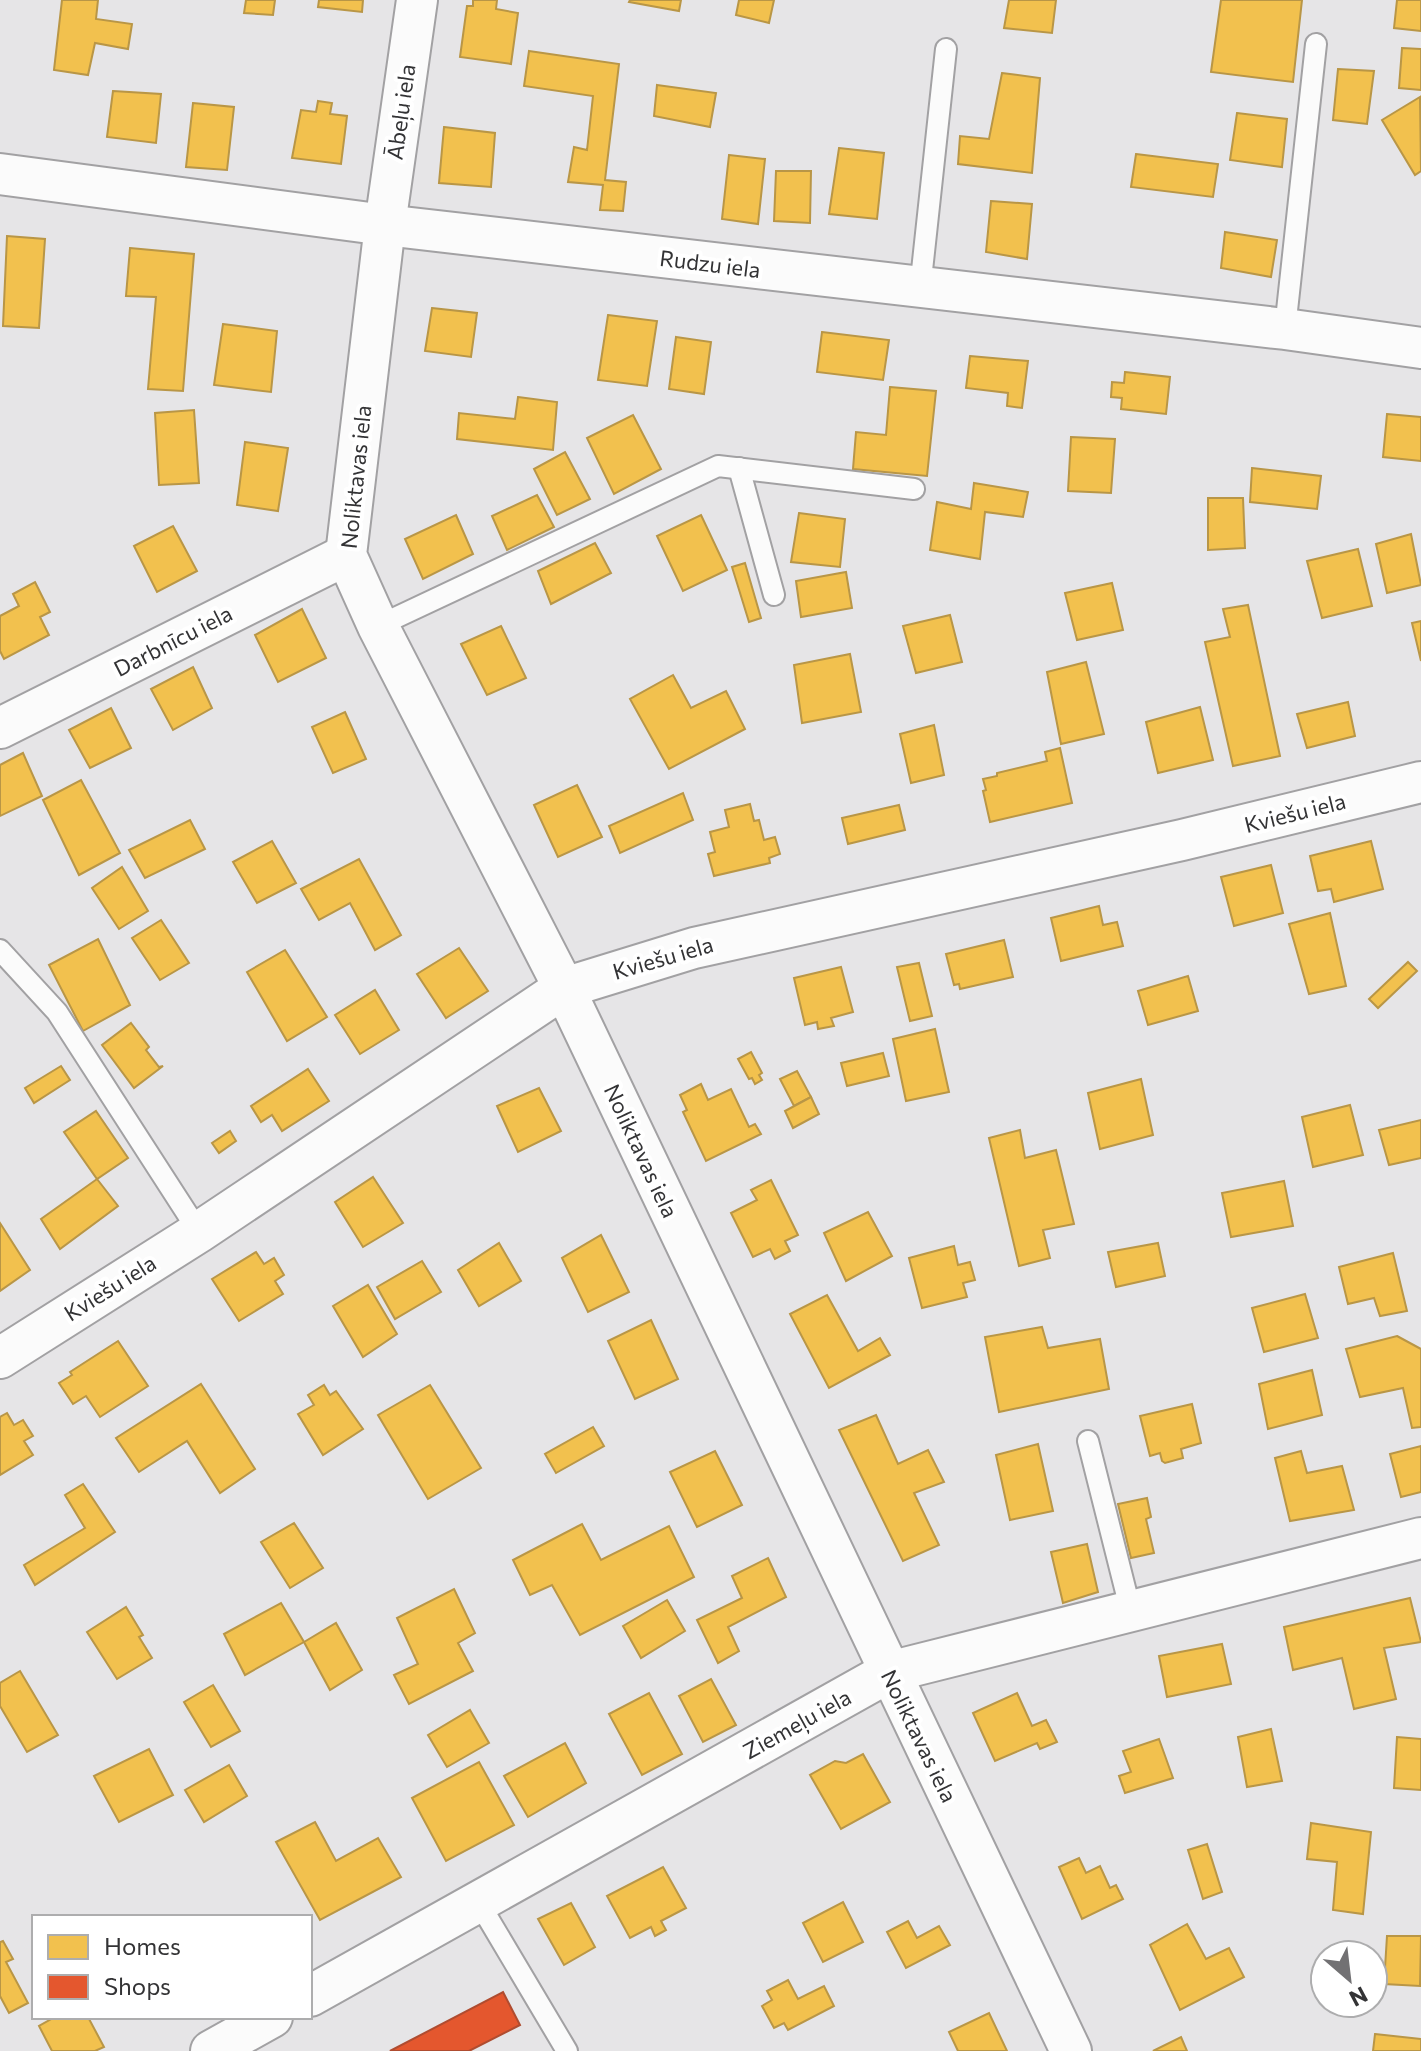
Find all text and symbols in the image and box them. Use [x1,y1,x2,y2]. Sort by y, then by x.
street label: Ābeļu iela [380,62,422,162]
street label: Rudzu iela [658,244,762,283]
street label: Noliktavas iela [335,404,376,550]
street label: Darbnīcu iela [109,599,237,682]
street label: Kviešu iela [1241,787,1348,838]
street label: Kviešu iela [609,930,716,985]
street label: Noliktavas iela [599,1080,684,1222]
street label: Kviešu iela [59,1249,161,1326]
street label: Noliktavas iela [876,1665,963,1807]
street label: Ziemeļu iela [738,1683,856,1765]
legend [32,1915,312,2019]
text: Homes [104,1931,181,1960]
north arrow [1309,1939,1389,2019]
text: Shops [104,1971,171,2000]
text: N [1345,1981,1372,2013]

